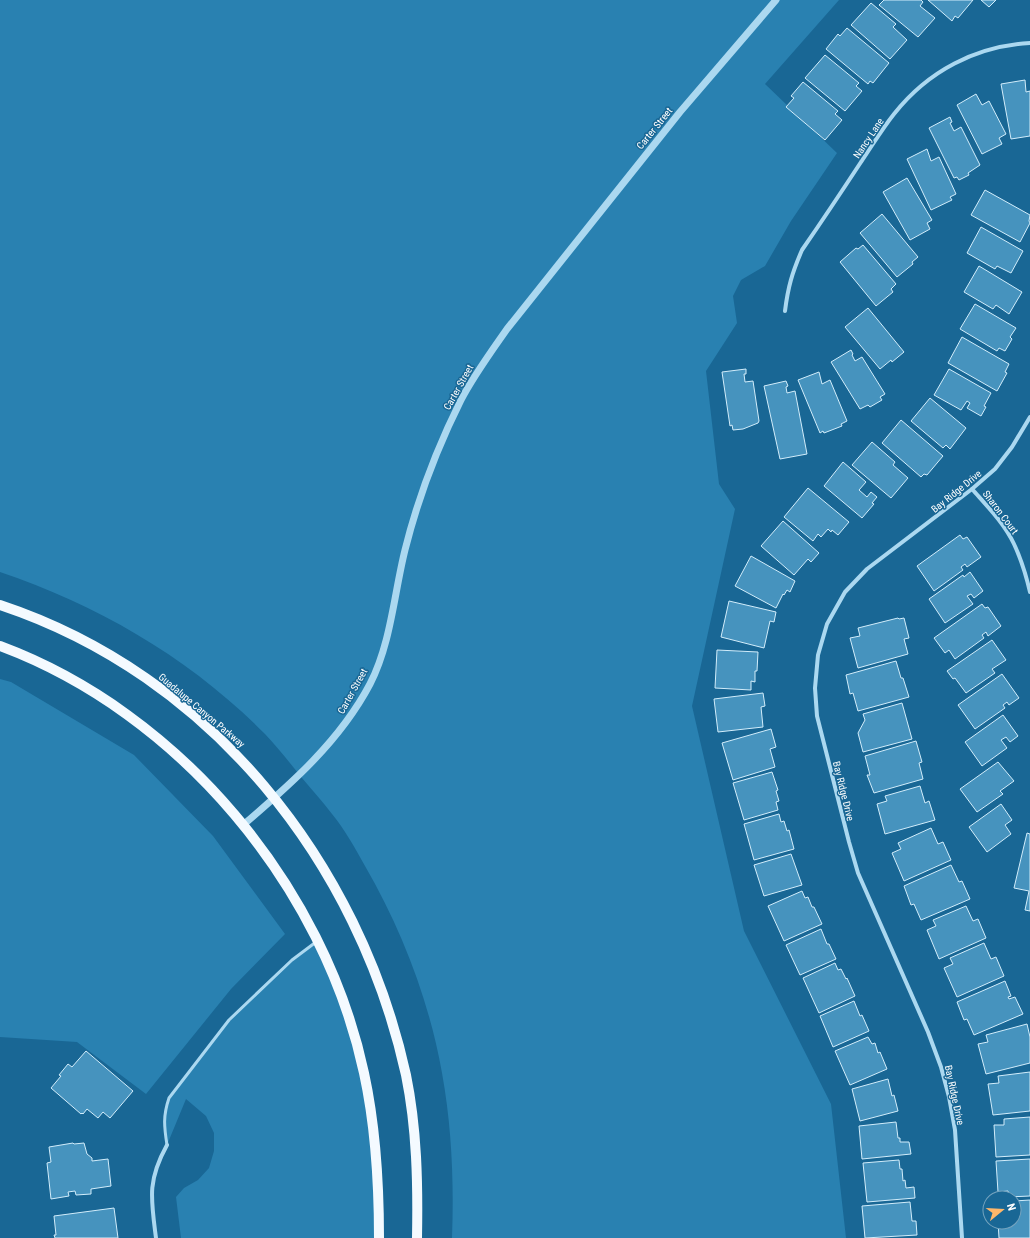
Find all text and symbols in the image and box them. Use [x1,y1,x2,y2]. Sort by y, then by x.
street label: Carter Street [634,105,674,151]
street label: Nancy Lane [851,116,886,160]
street label: Carter Street [441,363,475,412]
street label: Bay Ridge Drive [929,468,984,515]
street label: Sharon Court [981,488,1021,536]
street label: Carter Street [335,667,369,716]
street label: Guadalupe Canyon Parkway [156,671,247,750]
street label: Bay Ridge Drive [831,760,856,822]
street label: Bay Ridge Drive [943,1064,966,1126]
north arrow [982,1190,1022,1230]
text: N [1004,1202,1018,1213]

